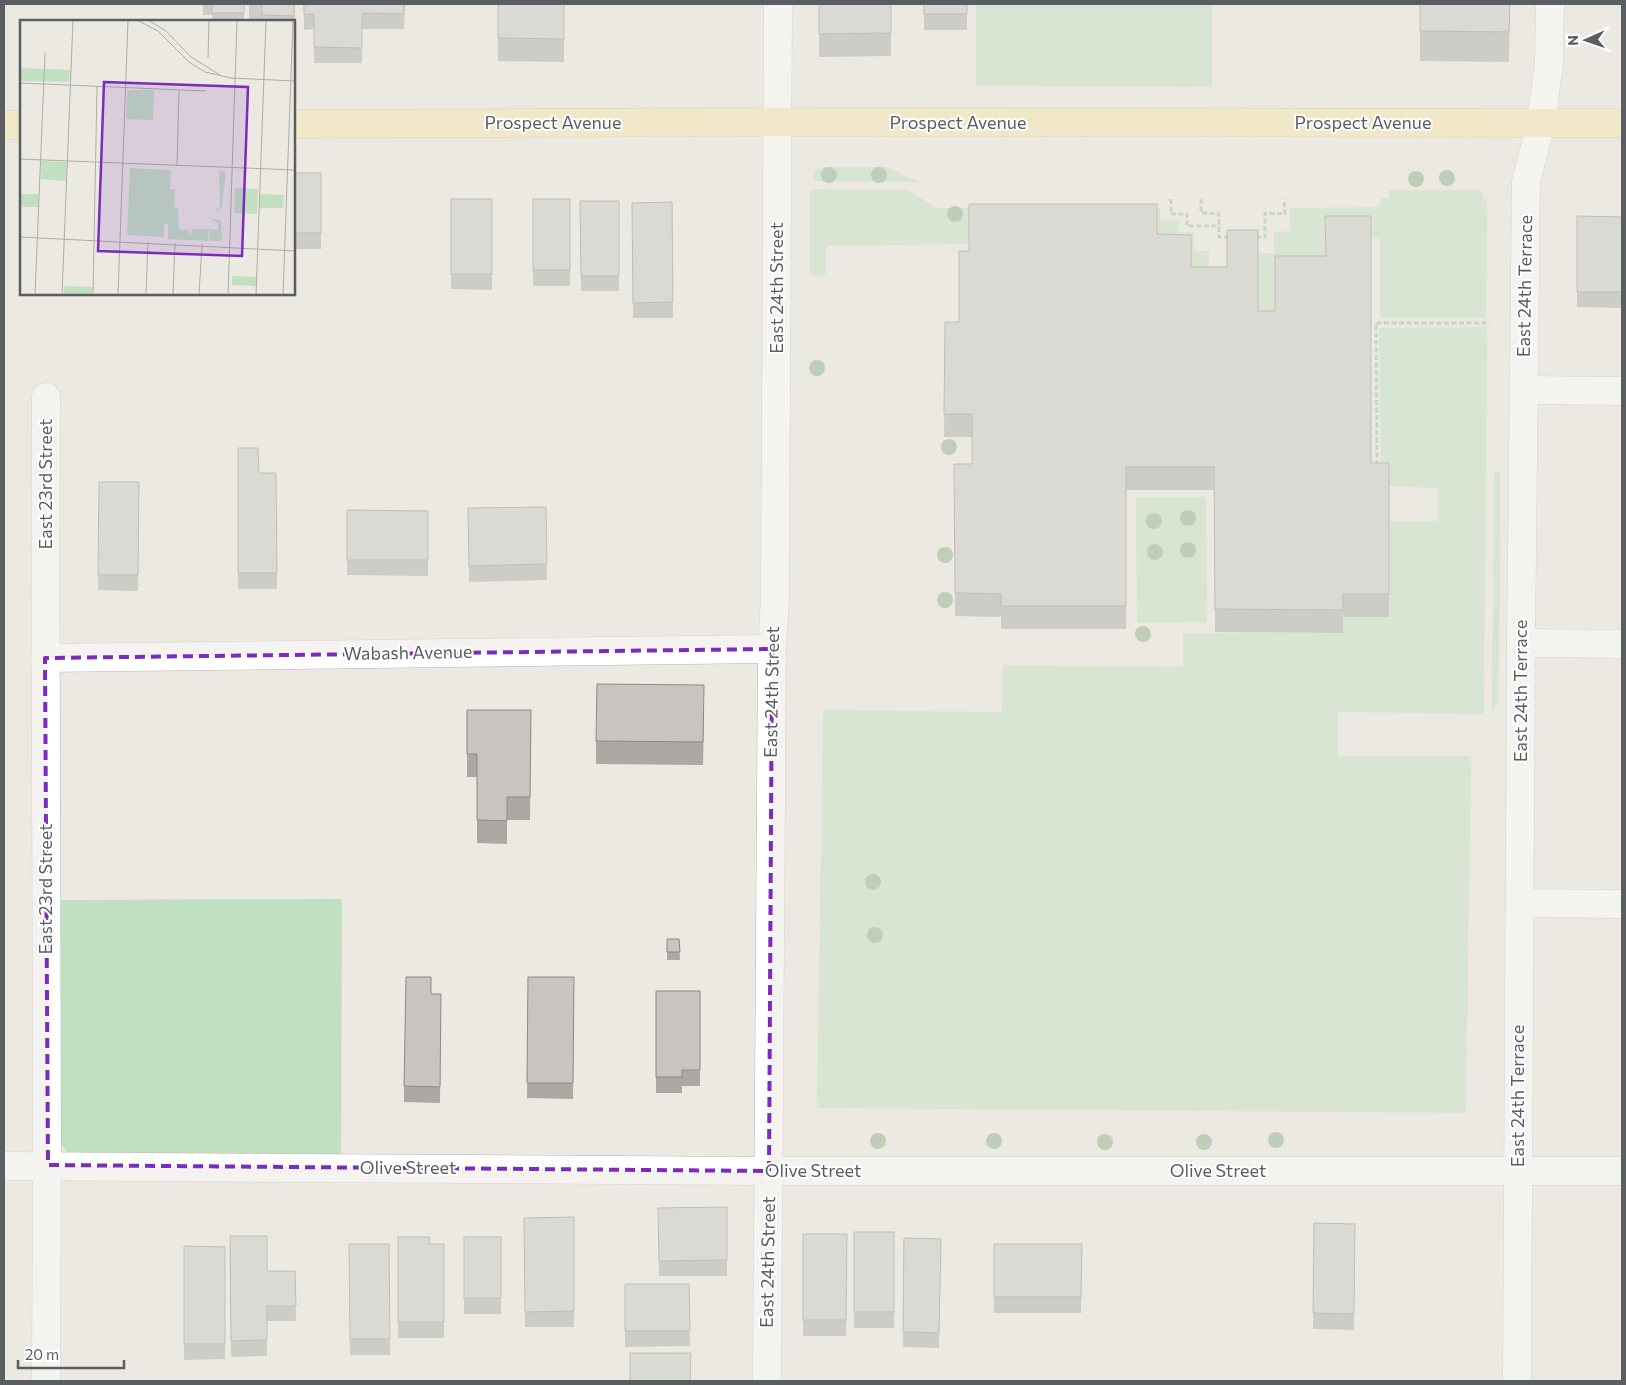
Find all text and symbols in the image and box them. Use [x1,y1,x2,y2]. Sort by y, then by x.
north arrow [1561,15,1611,65]
inset map [20,20,295,295]
text: N [1564,35,1581,46]
street label: Prospect Avenue [485,111,621,133]
street label: Prospect Avenue [890,111,1026,133]
street label: Prospect Avenue [1295,111,1431,133]
street label: East 24th Terrace [1512,215,1536,357]
street label: East 24th Street [765,222,787,354]
street label: East 23rd Street [34,419,56,549]
street label: East 24th Terrace [1509,620,1531,762]
street label: East 24th Street [759,626,783,758]
street label: Wabash Avenue [343,640,473,664]
street label: East 23rd Street [34,824,56,954]
street label: East 24th Terrace [1506,1025,1528,1167]
street label: Olive Street [360,1156,456,1178]
street label: Olive Street [765,1159,861,1181]
street label: Olive Street [1170,1159,1266,1181]
street label: East 24th Street [755,1196,779,1328]
scale bar [18,1338,124,1370]
text: 20 m [25,1345,59,1363]

